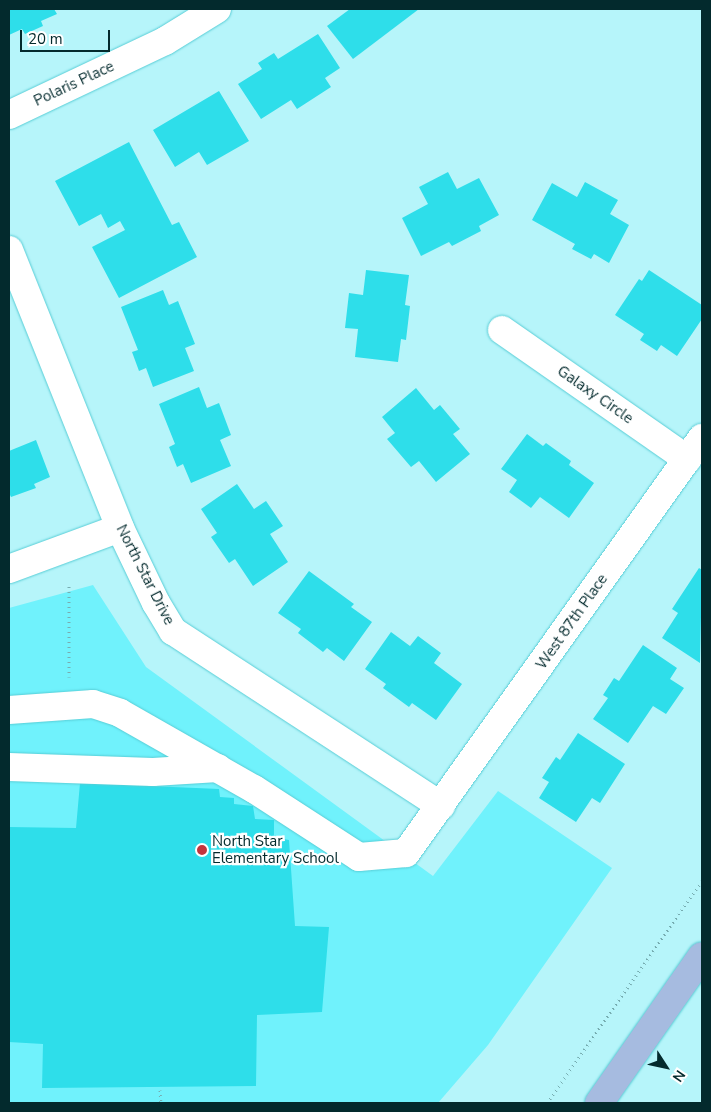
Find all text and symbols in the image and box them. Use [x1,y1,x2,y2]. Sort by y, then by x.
scale bar [22,20,112,52]
text: 20 m [28,29,63,49]
street label: Polaris Place [31,58,117,110]
street label: Galaxy Circle [554,362,636,428]
street label: North Star Drive [112,522,178,628]
street label: West 87th Place [532,571,612,673]
place label: North Star Elementary School [212,832,339,867]
marker: North Star Elementary School [196,844,208,856]
north arrow [641,1042,691,1092]
text: N [668,1066,689,1086]

